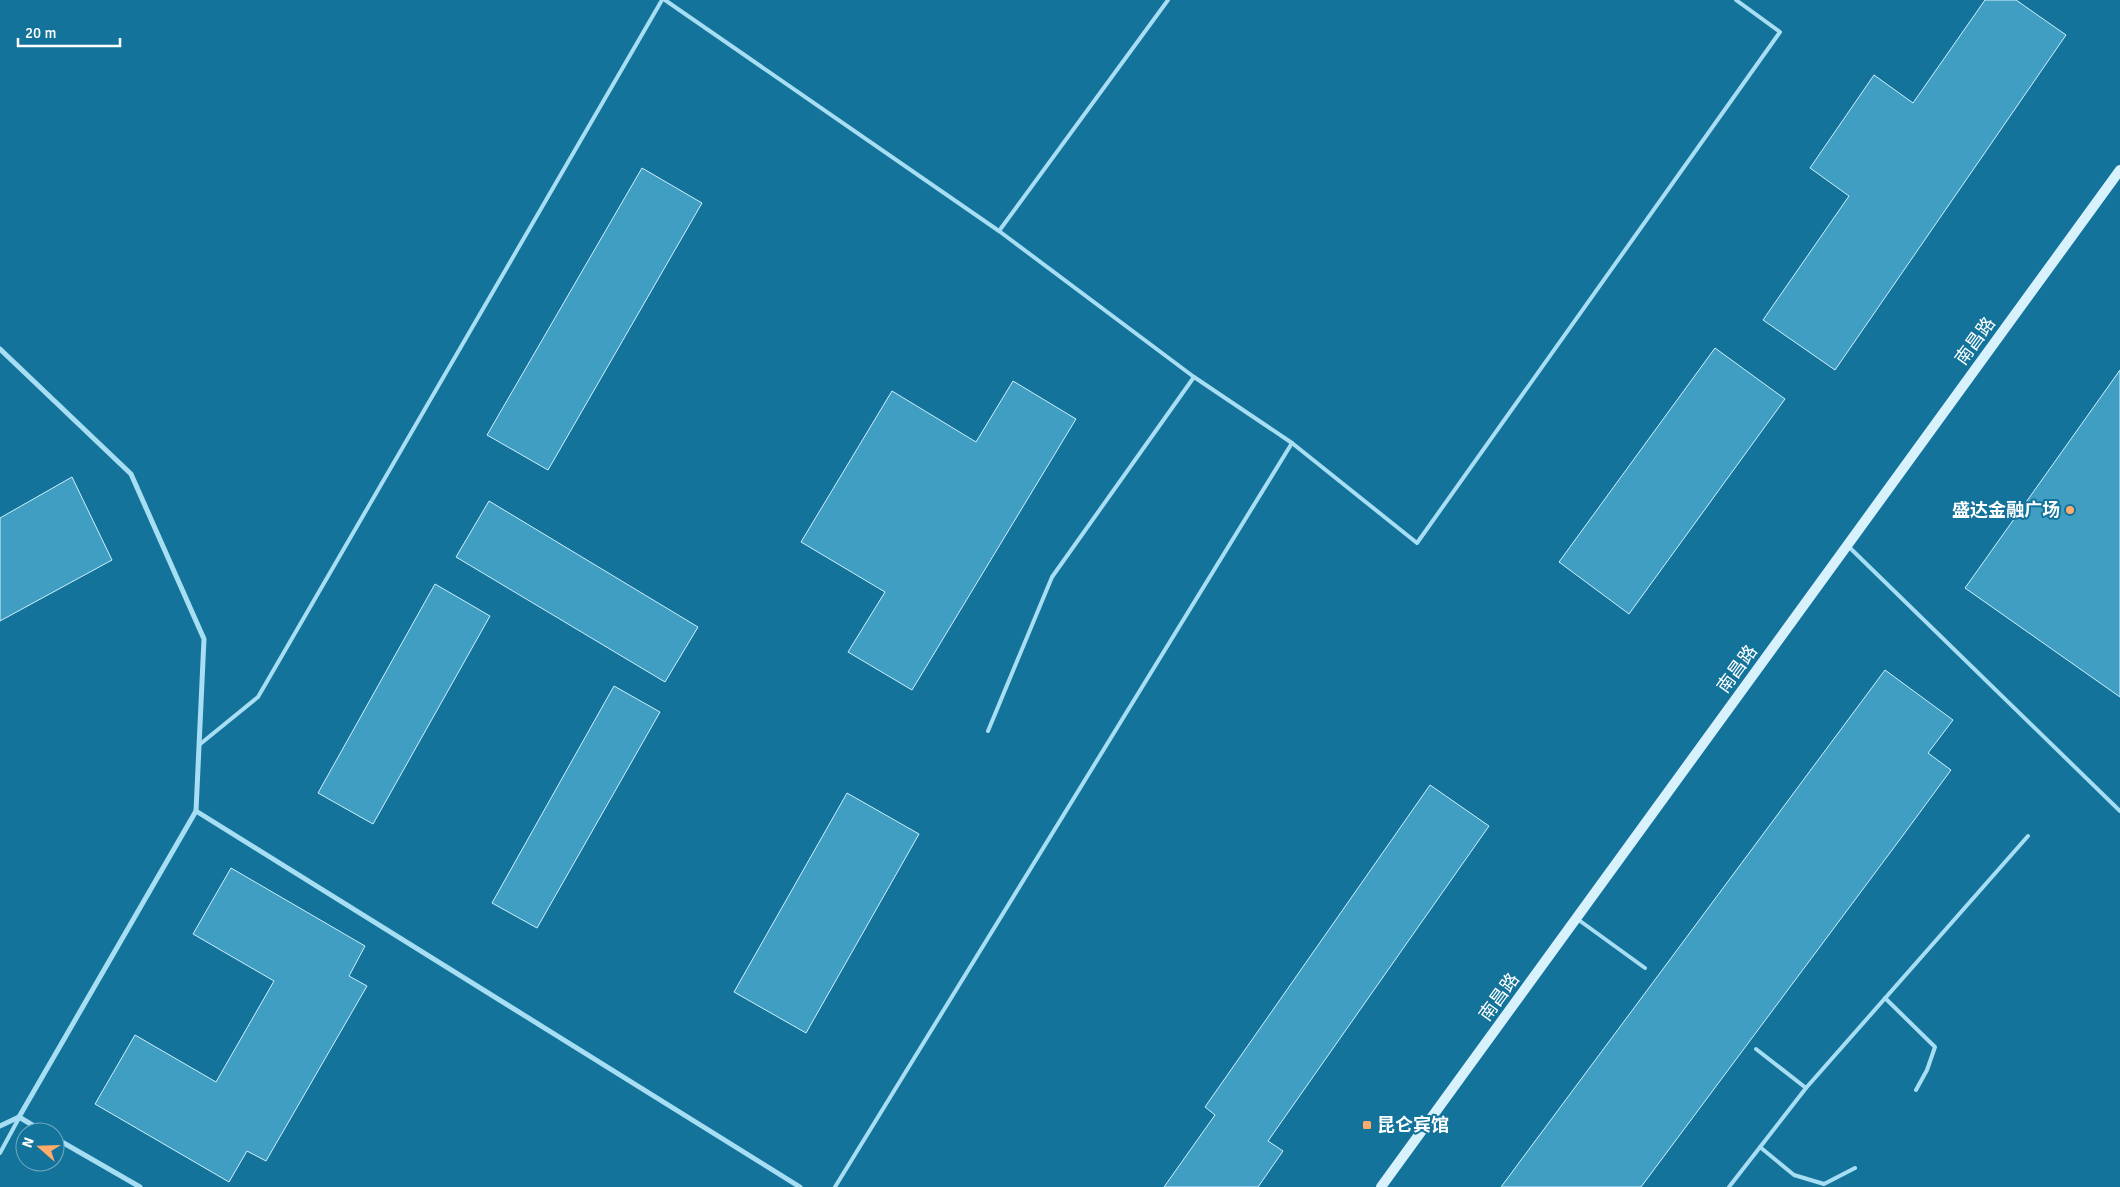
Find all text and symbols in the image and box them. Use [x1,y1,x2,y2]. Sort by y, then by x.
scale bar [18,15,120,47]
text: 20 m [25,24,56,42]
street label: 南昌路 [1950,313,2000,369]
place label: 盛达金融广场 [1952,499,2060,521]
marker: 盛达金融广场 [2064,504,2076,516]
street label: 南昌路 [1712,641,1762,697]
street label: 南昌路 [1474,969,1524,1025]
place label: 昆仑宾馆 [1377,1114,1449,1136]
marker: 昆仑宾馆 [1361,1119,1373,1131]
north arrow [15,1122,65,1172]
text: N [19,1135,38,1150]

